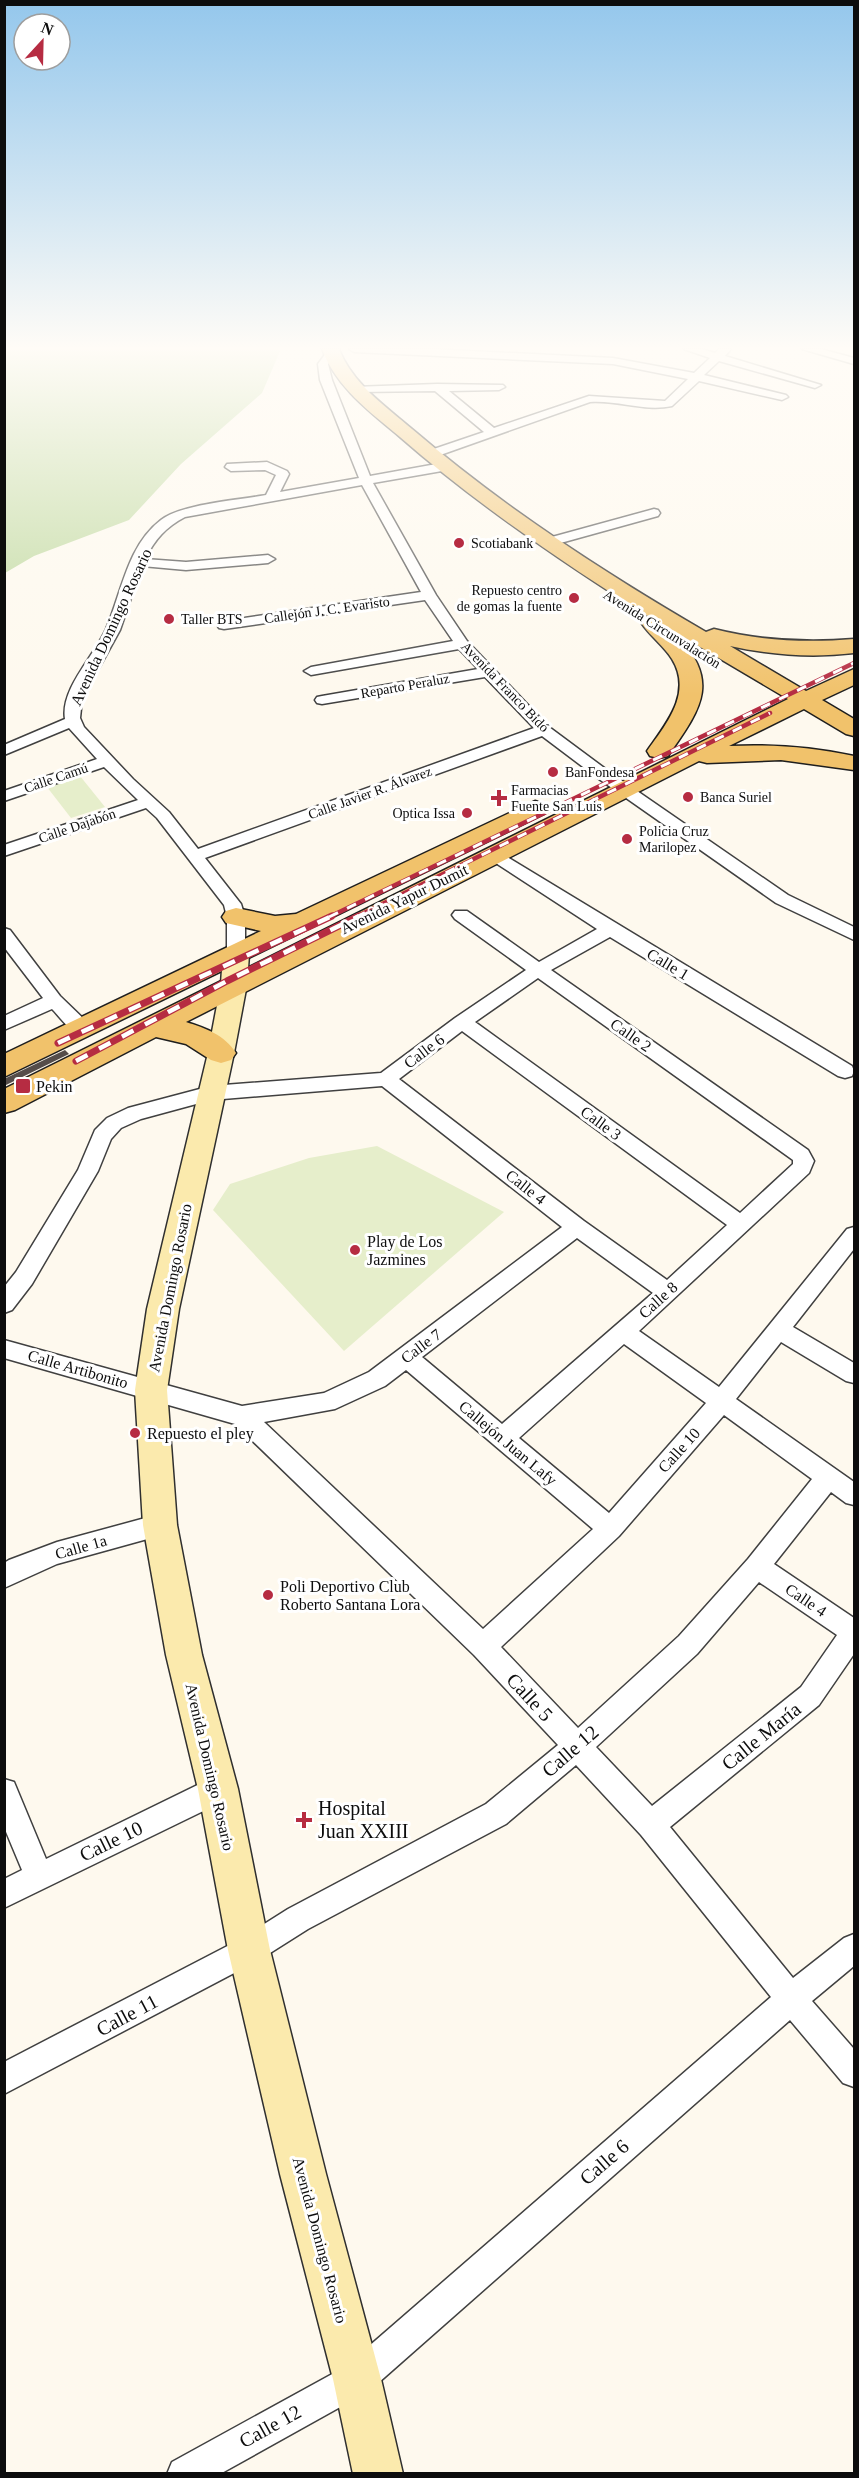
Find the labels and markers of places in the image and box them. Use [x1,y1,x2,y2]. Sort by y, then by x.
marker: Scotiabank [452,536,466,550]
place label: Scotiabank [471,536,533,551]
place label: Repuesto centro de gomas la fuente [457,583,562,614]
marker: Repuesto centro de gomas la fuente [567,591,581,605]
marker: Taller BTS [162,612,176,626]
place label: Taller BTS [181,612,243,627]
marker: BanFondesa [546,765,560,779]
place label: BanFondesa [565,765,635,780]
place label: Farmacias Fuente San Luis [511,783,602,814]
marker: Banca Suriel [681,790,695,804]
place label: Banca Suriel [700,790,772,805]
marker: Farmacias Fuente San Luis [492,791,506,805]
place label: Optica Issa [392,806,456,821]
marker: Optica Issa [460,806,474,820]
place label: Policia Cruz Marilopez [639,824,709,855]
marker: Policia Cruz Marilopez [620,832,634,846]
marker: Pekin [14,1077,32,1095]
place label: Pekin [36,1078,72,1095]
place label: Play de Los Jazmines [367,1233,443,1268]
marker: Play de Los Jazmines [348,1243,362,1257]
place label: Repuesto el pley [147,1425,254,1443]
marker: Repuesto el pley [128,1426,142,1440]
place label: Poli Deportivo Club Roberto Santana Lora [280,1578,420,1613]
marker: Poli Deportivo Club Roberto Santana Lora [261,1588,275,1602]
place label: Hospital Juan XXIII [318,1797,409,1842]
marker: Hospital Juan XXIII [295,1811,313,1829]

